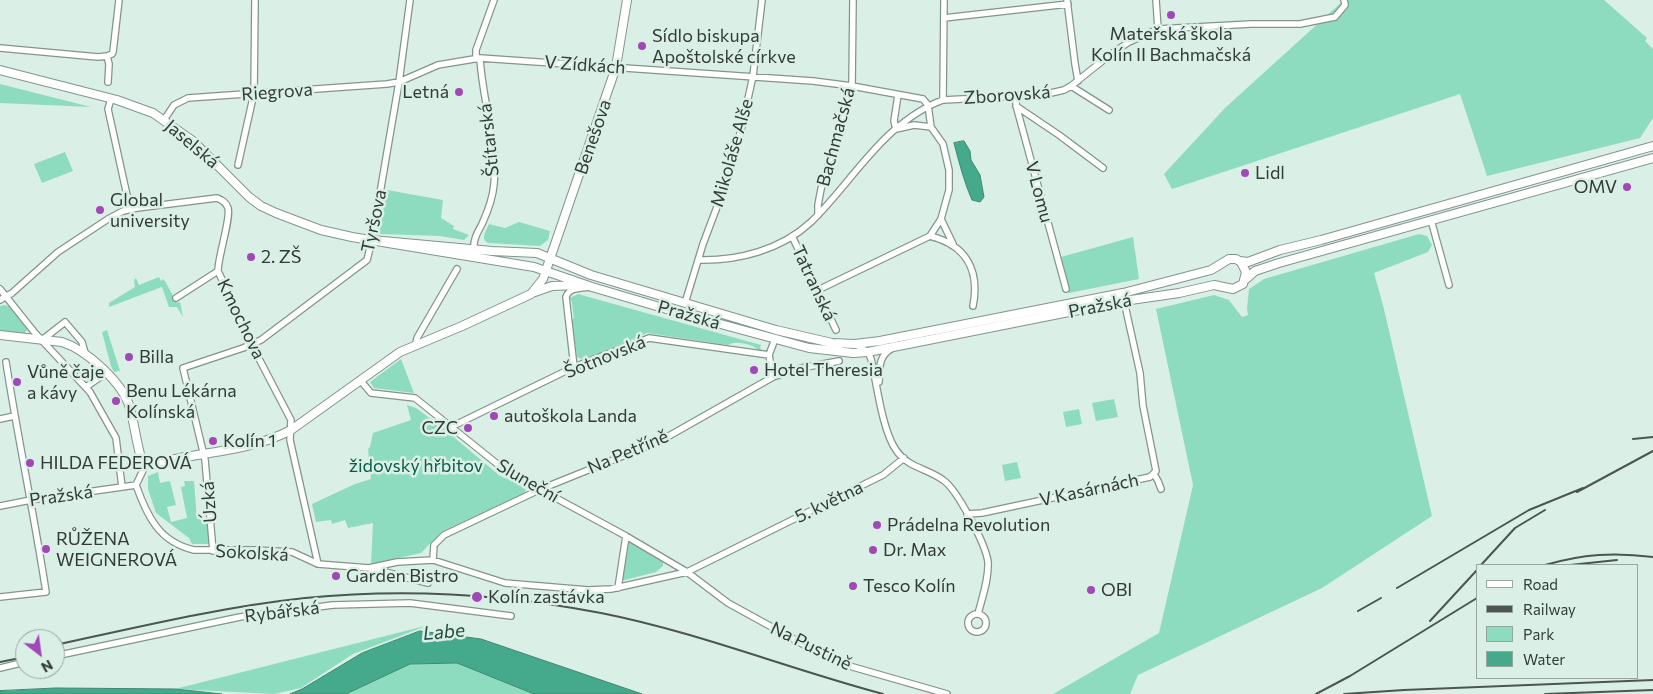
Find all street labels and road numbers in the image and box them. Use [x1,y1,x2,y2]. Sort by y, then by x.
street label: V Zídkách [544,51,626,79]
street label: Riegrova [240,79,314,105]
street label: Zborovská [963,81,1051,109]
street label: Bachmačská [812,85,860,189]
street label: Mikoláše Alše [706,96,758,210]
street label: Benešova [570,97,616,177]
street label: Štítarská [474,102,504,178]
street label: Jaselská [160,115,224,173]
street label: V Lomu [1020,159,1058,225]
street label: Tyršova [357,188,391,254]
street label: Tatranská [787,242,841,324]
street label: Kmochova [212,275,270,363]
street label: Pražská [1067,289,1133,323]
street label: Pražská [655,296,723,334]
street label: Šotnovská [561,331,649,383]
street label: Na Petříně [584,425,672,479]
street label: Sluneční [493,454,563,508]
street label: V Kasárnách [1037,469,1141,511]
street label: 5. května [792,476,866,528]
street label: Pražská [28,481,94,511]
street label: Úzká [197,481,221,523]
street label: Sokolská [215,540,289,566]
street label: Rybářská [243,597,321,627]
street label: Na Pustině [767,617,855,675]

